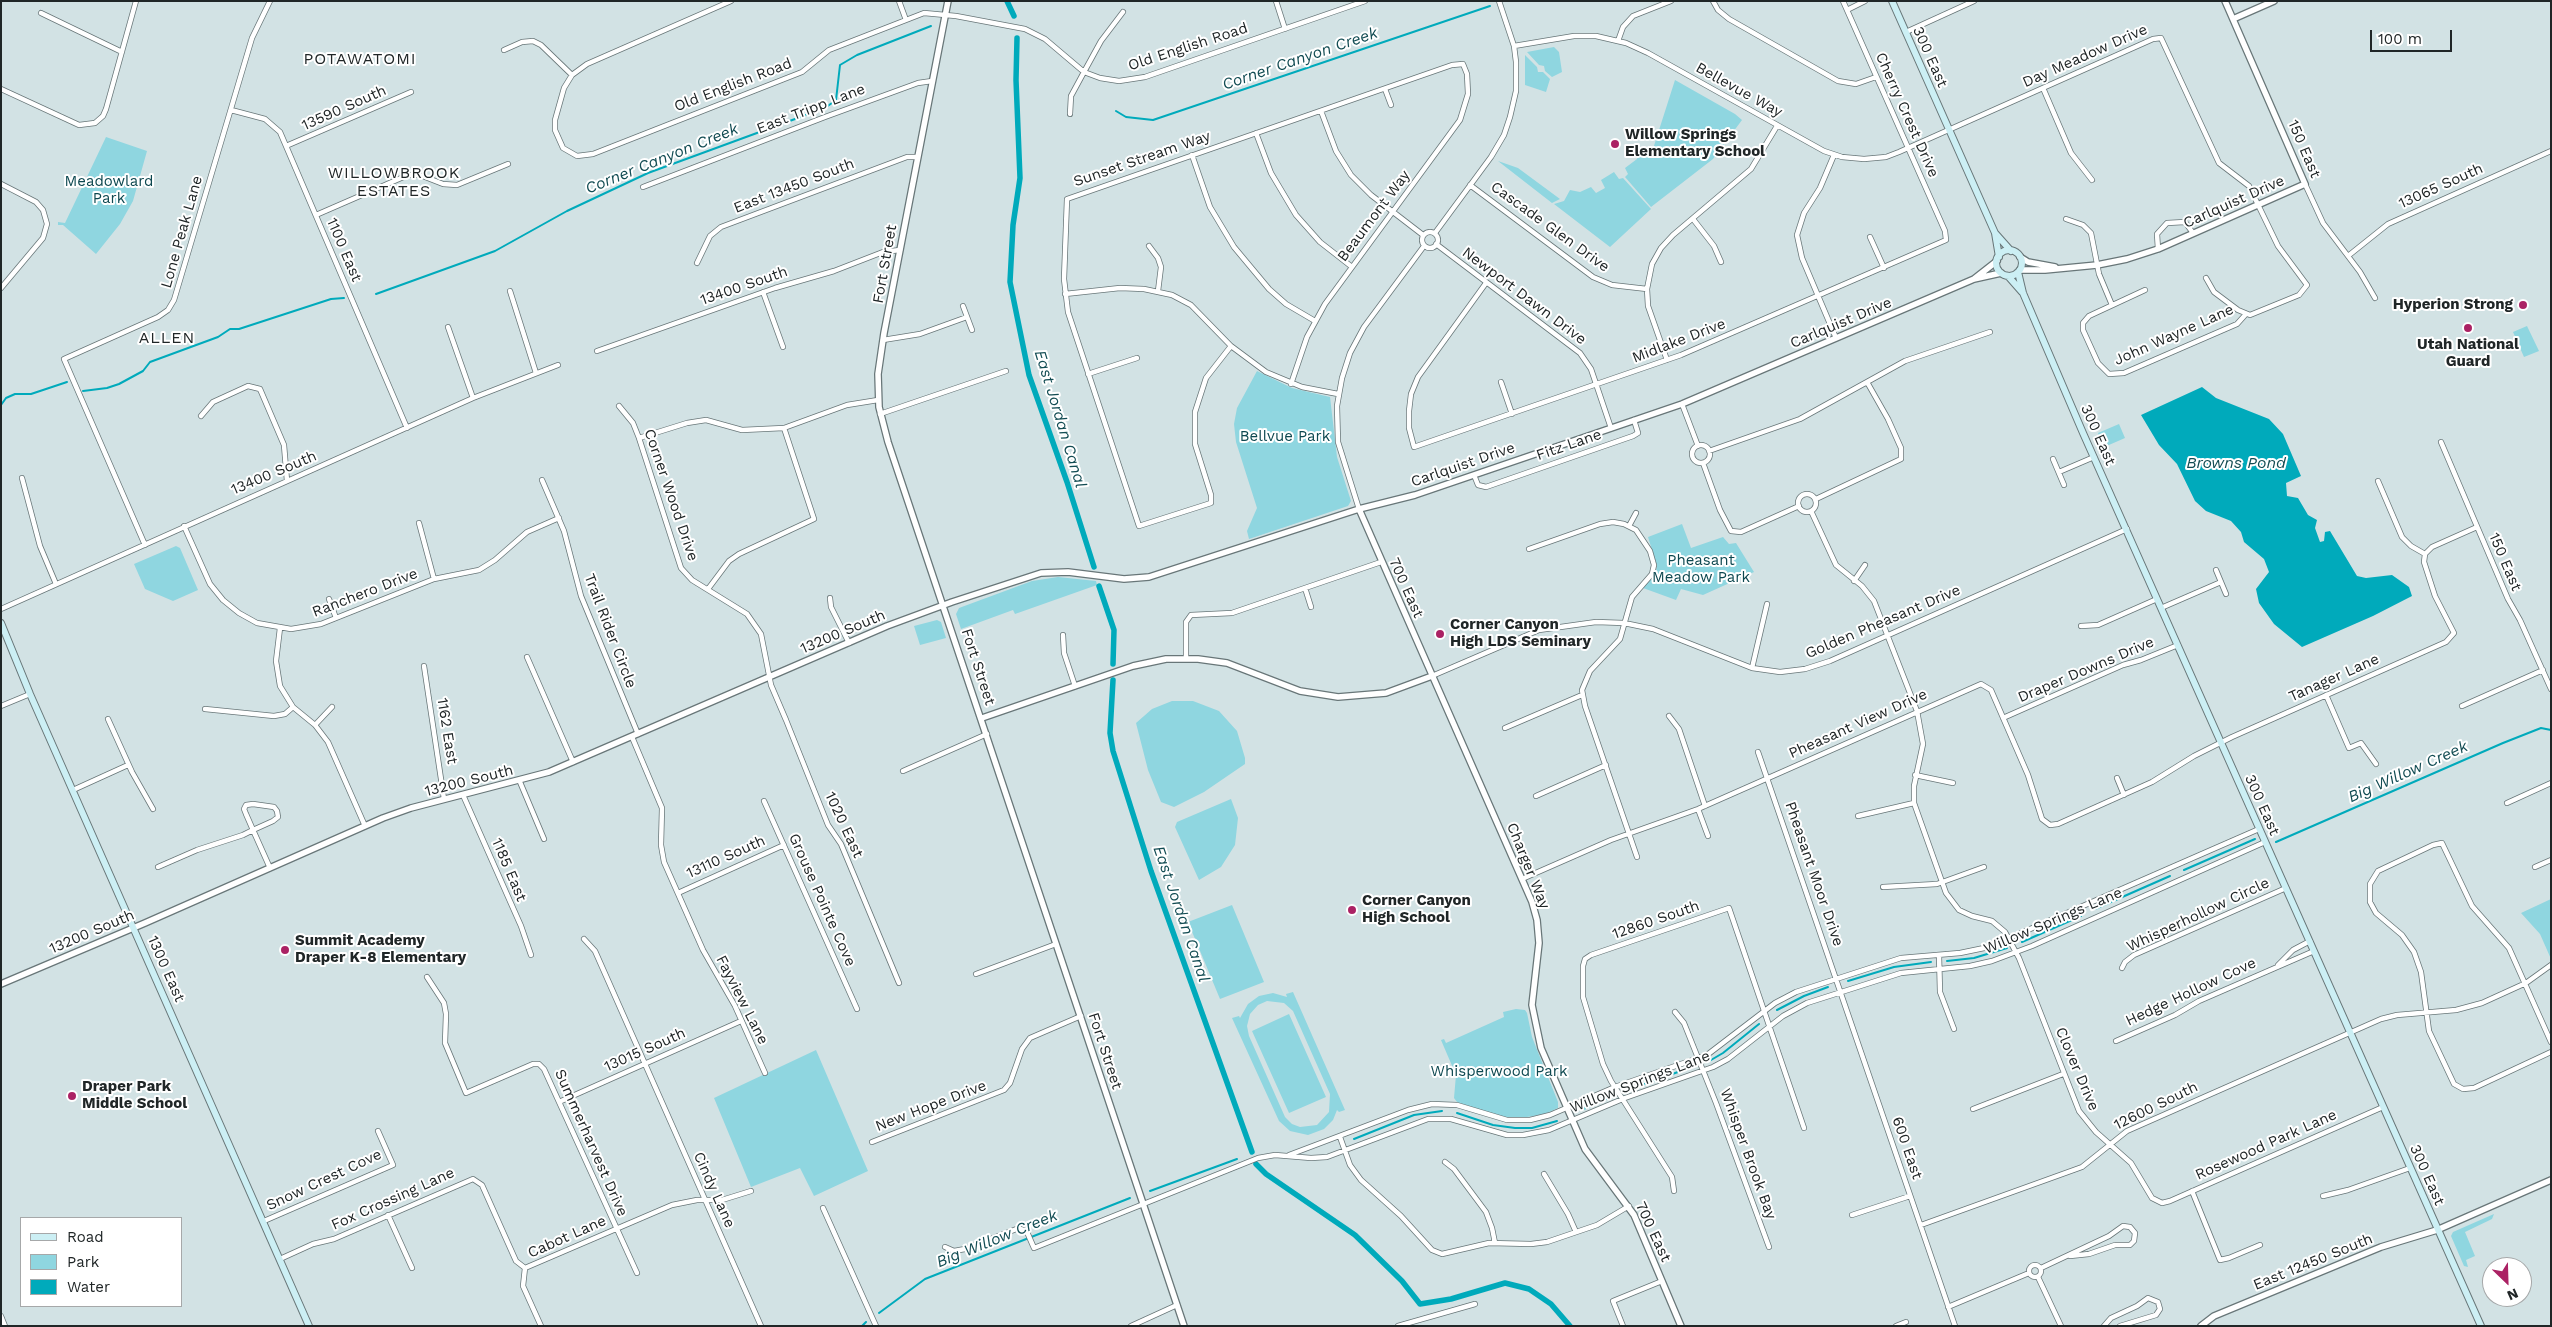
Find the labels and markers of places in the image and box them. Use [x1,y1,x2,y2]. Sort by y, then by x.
place label: Willow Springs Elementary School [1625,126,1765,161]
marker: Willow Springs Elementary School [1609,138,1621,150]
place label: Hyperion Strong [2393,296,2513,314]
marker: Hyperion Strong [2517,299,2529,311]
marker: Utah National Guard [2462,322,2474,334]
place label: Utah National Guard [2417,336,2519,371]
place label: Corner Canyon High LDS Seminary [1450,616,1591,651]
marker: Corner Canyon High LDS Seminary [1434,628,1446,640]
place label: Corner Canyon High School [1362,892,1471,927]
marker: Corner Canyon High School [1346,904,1358,916]
place label: Summit Academy Draper K-8 Elementary [295,932,466,967]
marker: Summit Academy Draper K-8 Elementary [279,944,291,956]
place label: Draper Park Middle School [82,1078,187,1113]
marker: Draper Park Middle School [66,1090,78,1102]

